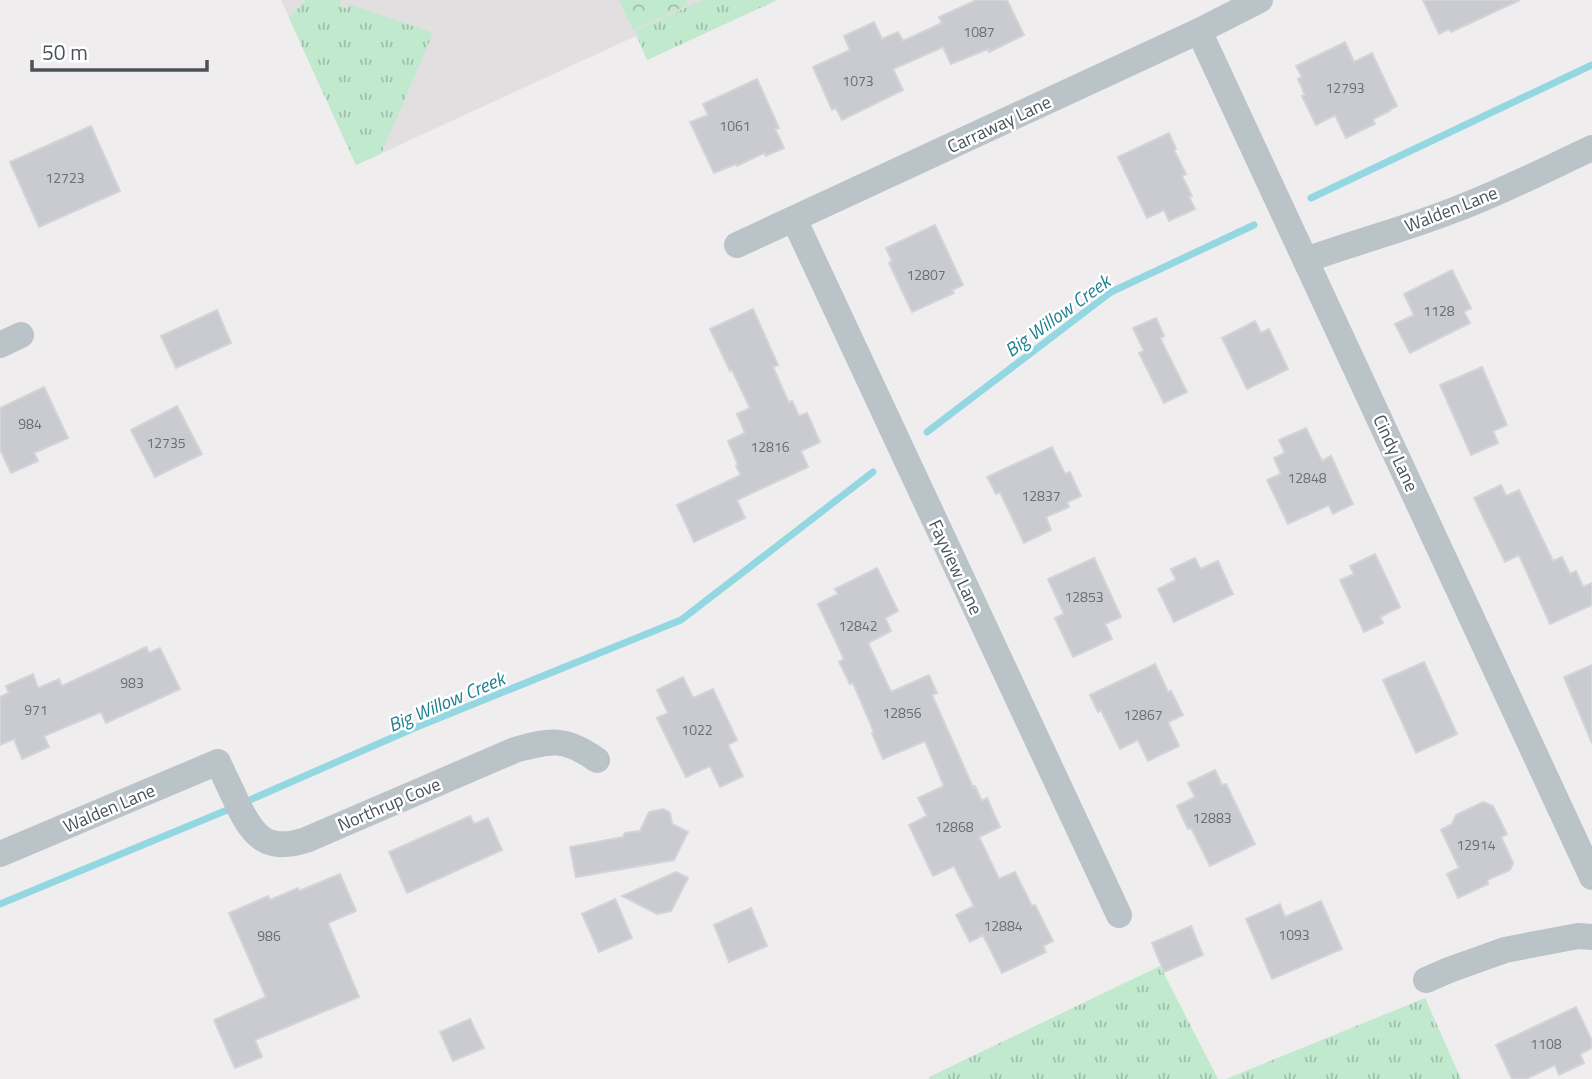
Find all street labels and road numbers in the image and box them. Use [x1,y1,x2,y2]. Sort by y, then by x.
street label: Carraway Lane [943,88,1055,160]
street label: Walden Lane [1401,179,1501,239]
street label: Cindy Lane [1366,410,1426,496]
street label: Fayview Lane [922,515,990,619]
street label: Northrup Cove [333,770,445,838]
street label: Walden Lane [59,777,159,839]

